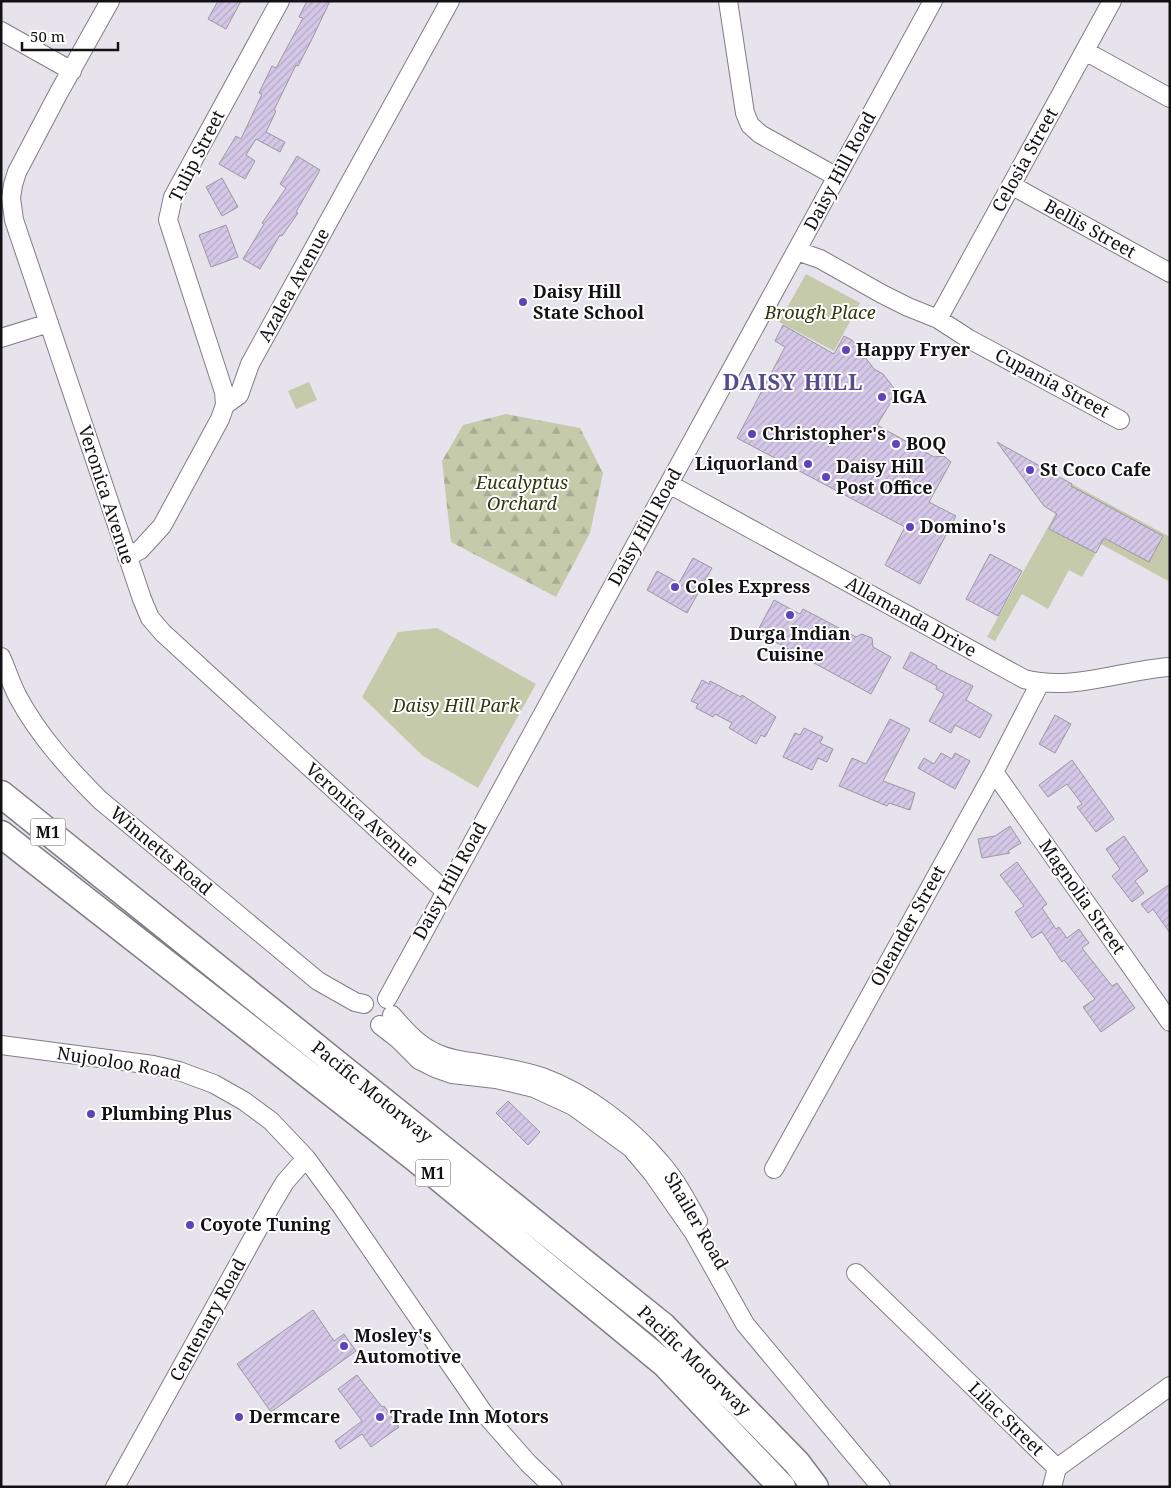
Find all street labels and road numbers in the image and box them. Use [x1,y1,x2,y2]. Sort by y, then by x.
street label: Celosia Street [986,103,1063,216]
street label: Tulip Street [163,106,229,205]
street label: Daisy Hill Road [798,107,881,234]
street label: Bellis Street [1040,193,1141,263]
street label: Azalea Avenue [252,223,334,346]
street label: Cupania Street [991,342,1114,422]
street label: Veronica Avenue [73,422,141,567]
street label: Daisy Hill Road [602,463,686,590]
street label: Allamanda Drive [842,570,981,662]
street label: Veronica Avenue [301,757,425,872]
street label: Winnetts Road [106,800,218,900]
street label: Daisy Hill Road [407,817,491,944]
road number: M1 [30,819,66,846]
street label: Magnolia Street [1034,834,1131,959]
street label: Oleander Street [864,861,950,990]
street label: Pacific Motorway [307,1035,439,1148]
street label: Nujooloo Road [55,1040,183,1084]
road number: M1 [416,1160,450,1186]
street label: Shailer Road [659,1167,734,1274]
street label: Centenary Road [163,1254,251,1385]
street label: Pacific Motorway [633,1300,757,1421]
street label: Lilac Street [964,1376,1050,1460]

